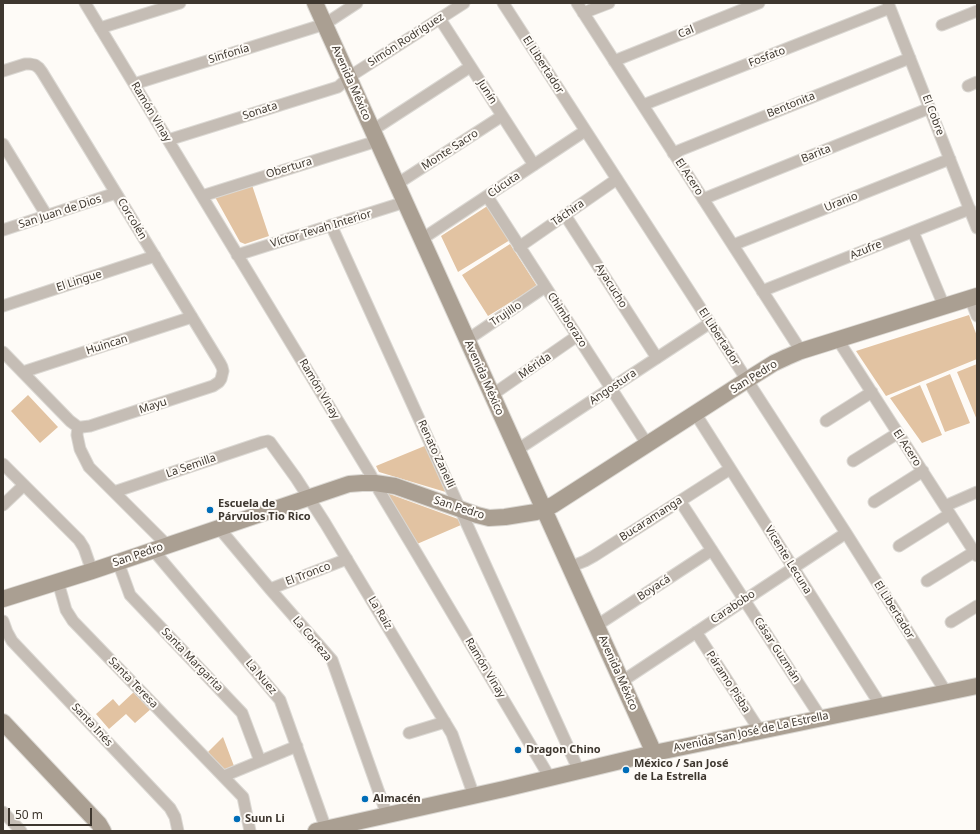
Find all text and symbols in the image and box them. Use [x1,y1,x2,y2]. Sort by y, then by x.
street label: Simón Rodríguez [366,11,446,69]
street label: Cal [676,23,696,41]
street label: El Libertador [519,34,567,96]
street label: Sinfonía [207,42,251,66]
street label: Avenida México [329,43,373,123]
street label: Fosfato [747,44,787,70]
street label: Junín [474,77,500,107]
street label: Ramón Vinay [128,80,174,144]
street label: Bentonita [765,89,817,121]
street label: El Cobre [919,93,947,137]
street label: Sonata [241,99,279,123]
street label: Monte Sacro [419,127,481,173]
street label: Barita [799,142,833,166]
street label: Obertura [264,155,314,181]
street label: El Acero [672,156,706,198]
street label: Cúcuta [485,169,523,201]
street label: Uranio [822,189,860,215]
street label: San Juan de Dios [17,192,103,232]
street label: Corcolén [115,196,149,242]
street label: Táchira [549,197,587,229]
street label: Víctor Tevah Interior [269,207,373,251]
street label: Azufre [848,238,884,262]
street label: Ayacucho [592,261,630,311]
street label: El Lingue [55,267,103,295]
street label: Chimborazo [544,290,590,350]
street label: Trujillo [488,299,524,329]
street label: El Libertador [695,306,743,368]
street label: Huincan [85,332,129,358]
street label: Avenida México [462,338,506,418]
street label: Mérida [516,350,554,382]
street label: Ramón Vinay [296,357,342,421]
street label: San Pedro [728,358,780,396]
street label: Angostura [587,366,639,408]
street label: Mayu [137,395,169,417]
street label: Renato Zanelli [414,418,458,490]
street label: El Acero [890,427,924,469]
street label: La Semilla [164,451,218,481]
street label: San Pedro [432,494,486,522]
street label: Bucaramanga [617,494,685,544]
place label: Escuela de Párvulos Tio Rico [218,497,311,523]
marker: Escuela de Párvulos Tio Rico [205,505,215,515]
street label: Vicente Lecuna [762,524,814,596]
street label: San Pedro [111,540,165,570]
street label: El Tronco [284,559,332,589]
street label: Boyacá [635,572,673,604]
street label: El Libertador [871,579,917,641]
street label: Carabobo [708,587,758,627]
street label: La Raíz [365,594,395,632]
street label: La Corteza [289,614,335,664]
street label: Cásar Guzmán [751,615,803,685]
street label: Santa Margarita [158,626,226,694]
street label: Avenida México [596,633,640,713]
street label: Ramón Vinay [462,636,508,700]
street label: Páramo Pisba [703,649,753,715]
street label: Santa Teresa [105,655,161,711]
street label: La Nuez [243,657,279,697]
street label: Santa Inés [69,701,115,749]
street label: Avenida San José de La Estrella [672,709,830,755]
place label: Dragon Chino [526,743,601,757]
marker: Dragon Chino [513,745,523,755]
place label: México / San José de La Estrella [634,757,728,783]
marker: México / San José de La Estrella [621,765,631,775]
place label: Almacén [373,792,421,806]
marker: Almacén [360,794,370,804]
scale bar [10,800,94,826]
text: 50 m [15,806,43,823]
place label: Suun Li [245,812,285,826]
marker: Suun Li [232,814,242,824]

